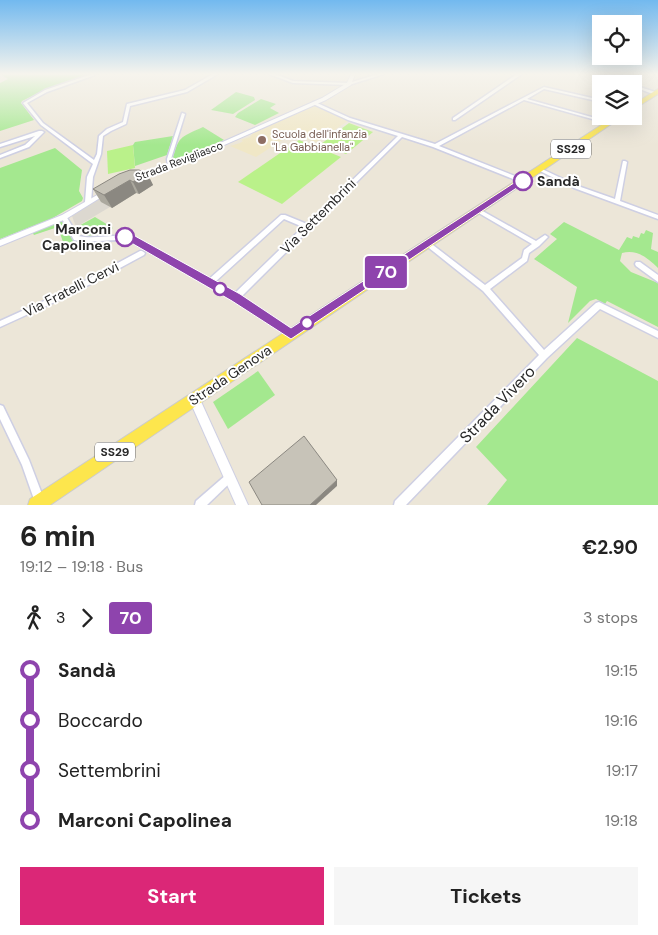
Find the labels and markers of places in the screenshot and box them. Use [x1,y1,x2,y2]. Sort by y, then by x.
place label: Scuola dell'infanzia "La Gabbianella" [272,127,367,154]
marker: Scuola dell'infanzia "La Gabbianella" [256,134,268,146]
marker: Sandà [513,171,533,191]
place label: Sandà [537,172,580,190]
place label: Marconi Capolinea [42,220,111,254]
marker: Marconi Capolinea [115,227,135,247]
unlabelled marker [213,282,227,296]
unlabelled marker [300,316,314,330]

